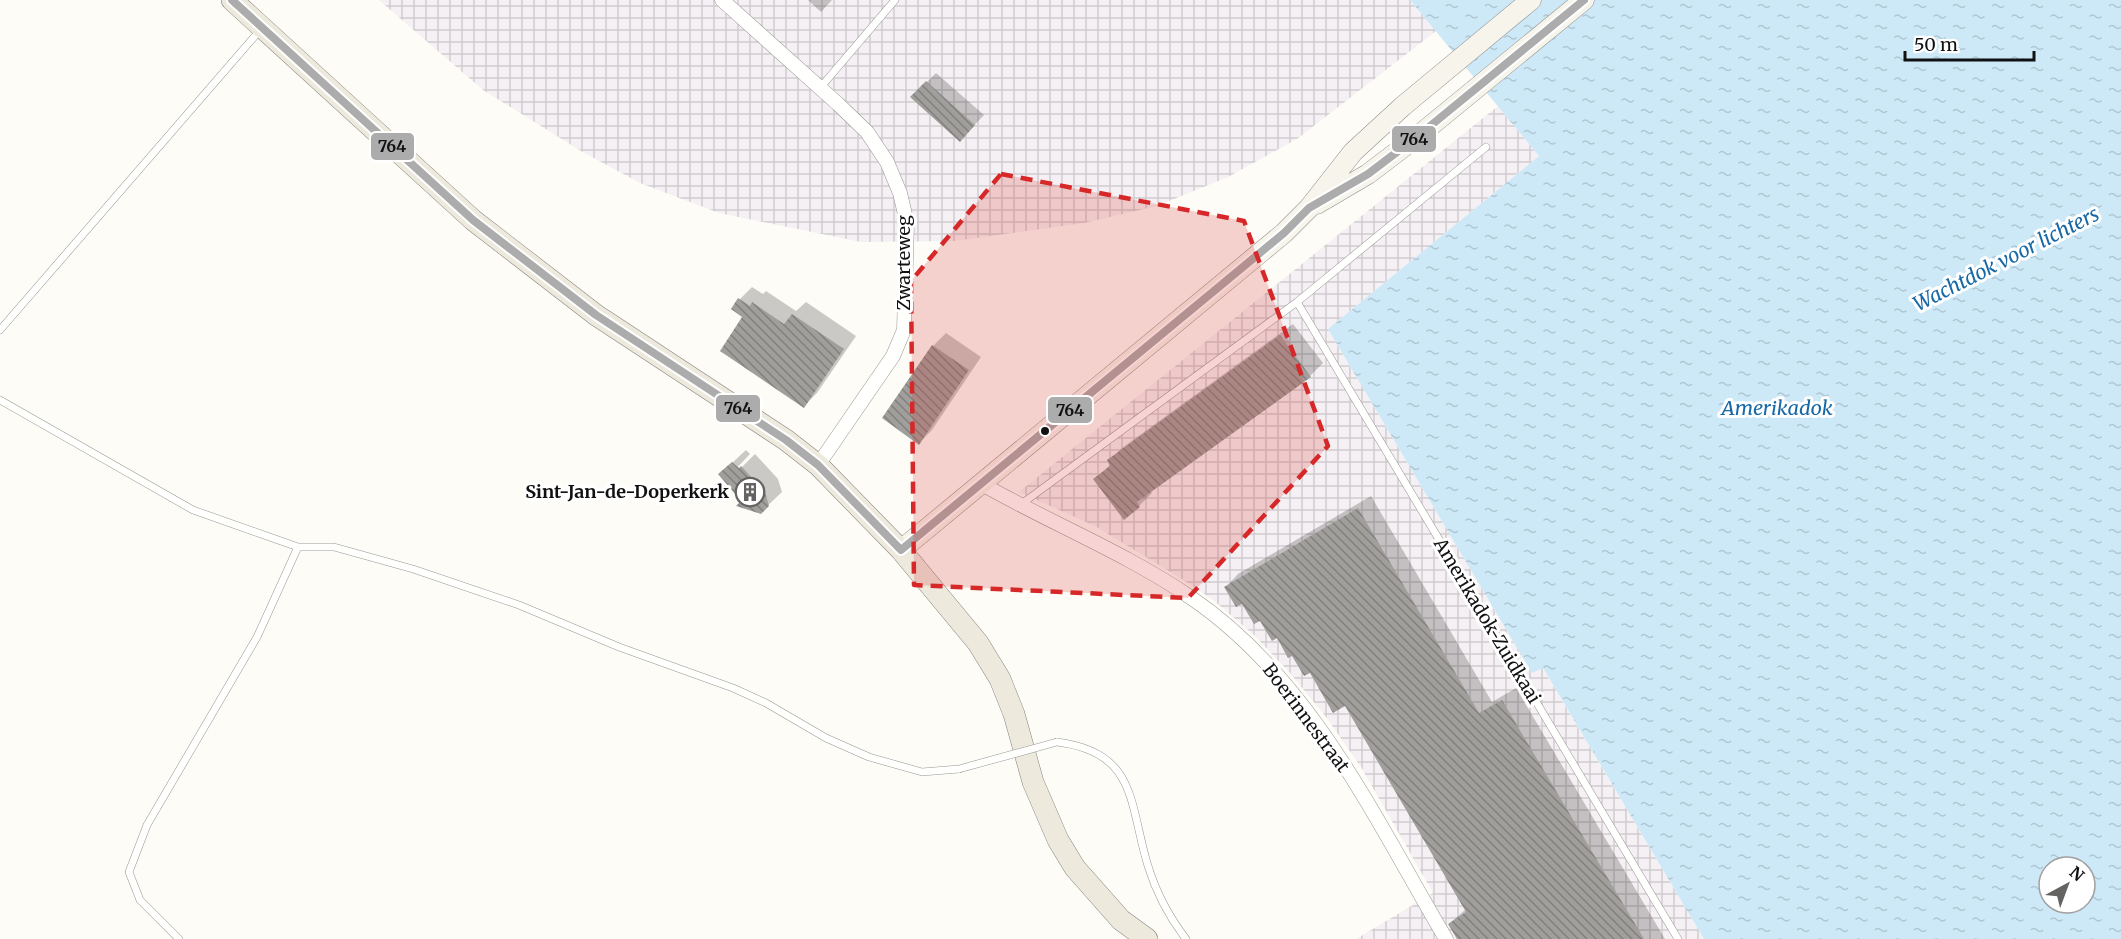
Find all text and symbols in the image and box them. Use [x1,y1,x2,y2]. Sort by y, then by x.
scale bar [1905,24,2034,62]
text: 50 m [1914,33,1958,56]
line badge: 764 [1391,125,1437,153]
text: 764 [1400,129,1428,149]
line badge: 764 [370,132,415,161]
text: 764 [378,136,406,156]
water label: Wachtdok voor lichters [1909,201,2103,316]
street label: Zwarteweg [892,215,915,311]
line badge: 764 [715,394,761,423]
water label: Amerikadok [1719,395,1833,420]
line badge: 764 [1047,396,1093,424]
text: 764 [724,398,752,418]
text: 764 [1056,400,1084,420]
unlabelled marker [1039,425,1051,437]
building icon: Sint-Jan-de-Doperkerk [734,476,766,508]
place label: Sint-Jan-de-Doperkerk [525,480,729,503]
street label: Amerikadok-Zuidkaai [1428,533,1546,708]
street label: Boerinnestraat [1258,659,1355,777]
north arrow [2037,855,2097,915]
text: N [2066,862,2088,886]

